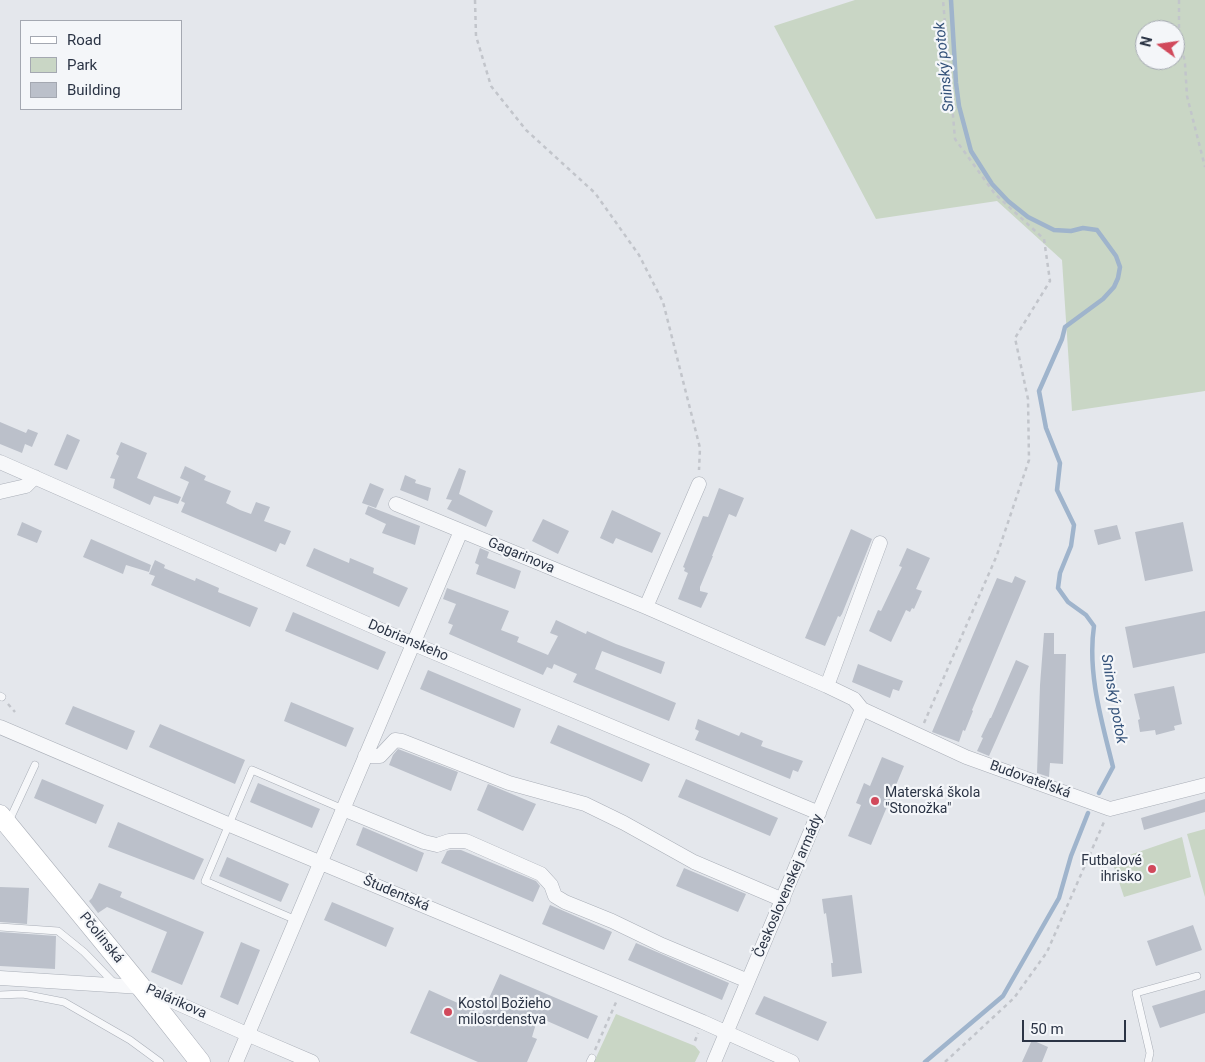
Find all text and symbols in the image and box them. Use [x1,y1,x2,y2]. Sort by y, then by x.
legend [20,20,182,110]
north arrow [1135,20,1185,70]
water label: Sninský potok [931,21,959,113]
text: Road [67,31,101,49]
text: N [1137,35,1155,48]
text: Park [67,56,97,74]
text: Building [67,81,121,99]
street label: Gagarinova [485,534,557,578]
street label: Dobrianskeho [365,616,451,666]
water label: Sninský potok [1096,653,1130,745]
street label: Budovateľská [987,758,1073,802]
place label: Materská škola "Stonožka" [885,785,980,818]
marker: Materská škola "Stonožka" [869,795,881,807]
street label: Československej armády [751,812,827,960]
place label: Futbalové ihrisko [1081,853,1142,886]
marker: Futbalové ihrisko [1146,863,1158,875]
street label: Študentská [360,873,432,915]
street label: Pčolinská [75,909,127,967]
street label: Palárikova [143,981,209,1023]
place label: Kostol Božieho milosrdenstva [458,996,551,1028]
marker: Kostol Božieho milosrdenstva [442,1006,454,1018]
scale bar [1025,1010,1129,1042]
text: 50 m [1030,1020,1064,1038]

